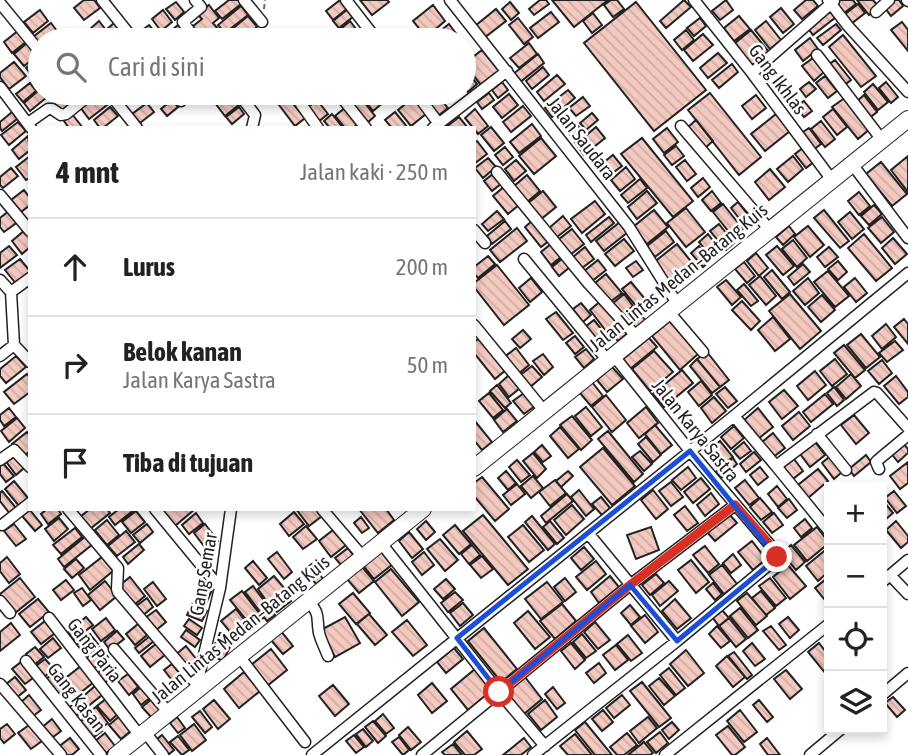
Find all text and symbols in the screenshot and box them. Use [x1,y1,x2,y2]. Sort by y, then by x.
search box [28,28,476,105]
street label: Gang Ikhlas [745,40,812,119]
icon: search [52,48,90,86]
text: Cari di sini [108,52,205,82]
street label: Jalan Saudara [543,92,621,184]
text: 4 mnt [56,155,119,189]
text: Jalan kaki · 250 m [300,159,448,185]
street label: Jalan Lintas Medan–Batang Kuis [585,198,772,356]
icon: ahead [56,248,94,286]
text: Lurus [123,252,175,282]
text: 200 m [396,254,448,280]
text: Belok kanan [123,337,242,367]
icon: right [56,346,94,384]
text: 50 m [407,352,448,378]
text: Jalan Karya Sastra [123,367,276,393]
street label: Jalan Karya Sastra [648,374,744,486]
icon: arrive [56,444,94,482]
text: Tiba di tujuan [123,448,253,478]
map controls [824,482,887,734]
button: + [824,482,887,545]
street label: Gang Semar [185,531,221,617]
route end [761,541,792,572]
button: − [824,545,887,608]
street label: Jalan Lintas Medan–Batang Kuis [147,550,334,708]
button: locate [824,608,887,671]
street label: Gang Paria [63,613,127,687]
street label: Gang Kasan [43,658,111,736]
button: layers [824,671,887,734]
route start [483,676,514,707]

